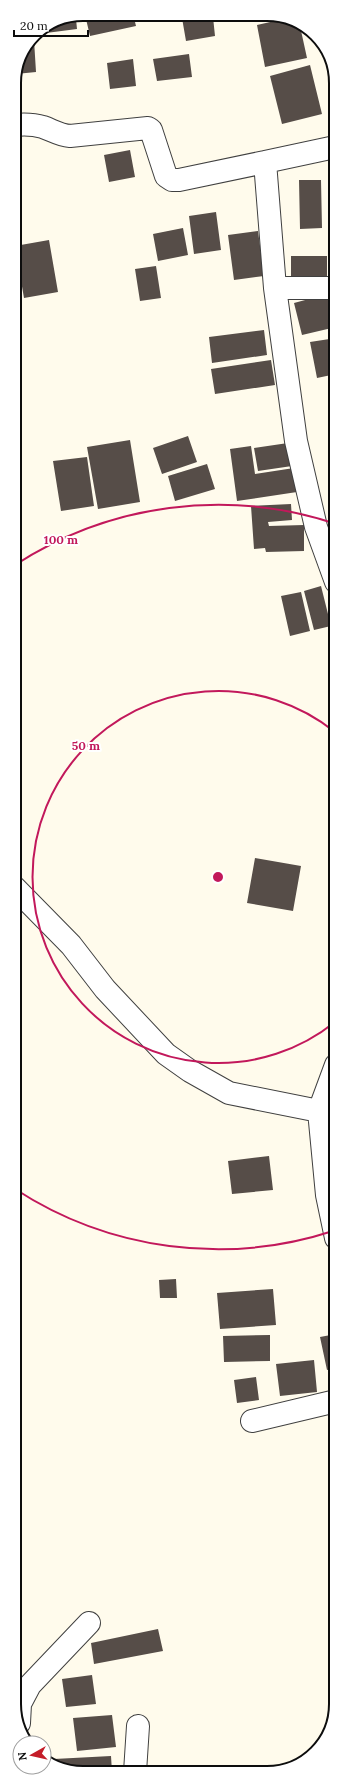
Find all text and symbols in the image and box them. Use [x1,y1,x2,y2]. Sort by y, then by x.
scale bar [14,12,88,38]
text: 20 m [20,18,48,33]
text: 100 m [44,532,78,547]
text: 50 m [72,738,100,753]
centre of rings [211,870,225,884]
north arrow [12,1735,52,1775]
text: N [15,1751,30,1762]

